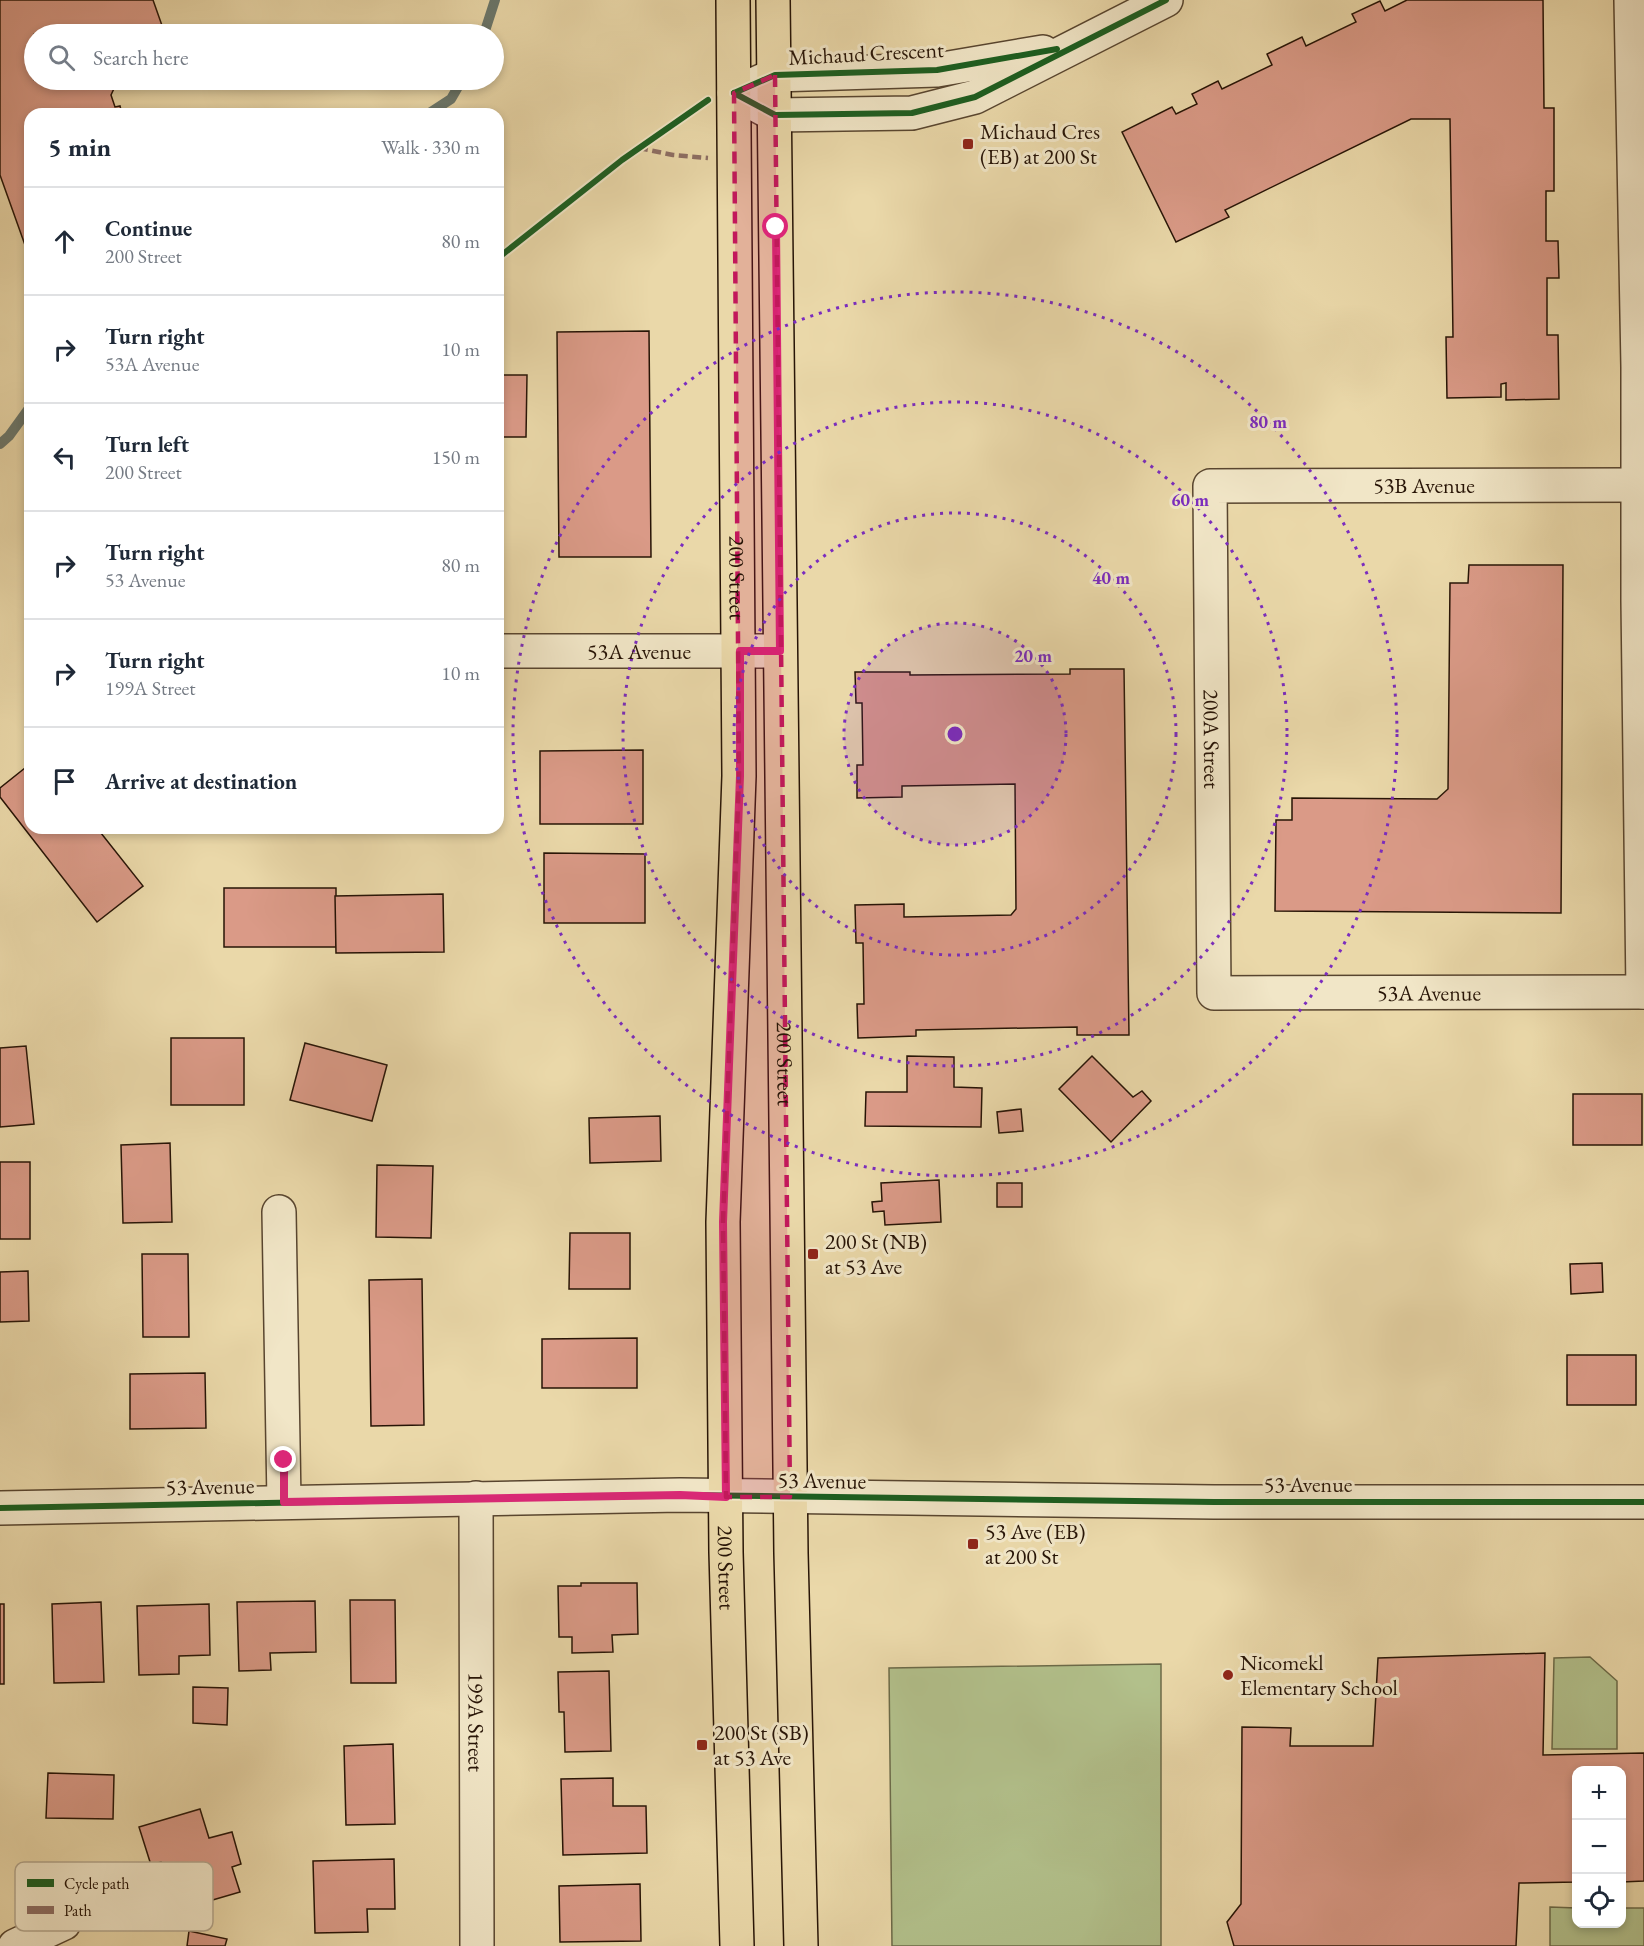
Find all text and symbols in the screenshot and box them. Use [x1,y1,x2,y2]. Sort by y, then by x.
search box [24,24,504,90]
street label: Michaud Crescent [788,35,945,72]
icon: search [45,41,78,74]
text: Search here [93,43,188,72]
place label: Michaud Cres (EB) at 200 St [980,117,1100,171]
text: 5 min [48,130,111,164]
text: Walk · 330 m [381,134,480,160]
marker: Michaud Cres (EB) at 200 St [961,137,975,151]
route start [762,213,788,239]
text: Continue [105,214,192,243]
icon: ahead [48,225,81,258]
text: 80 m [441,228,480,254]
text: 200 Street [105,243,182,269]
text: Turn right [105,322,204,351]
icon: right [48,333,81,366]
text: 10 m [441,336,480,362]
text: 53A Avenue [105,351,199,377]
text: 80 m [1249,410,1287,433]
text: Turn left [105,430,189,459]
icon: left [48,441,81,474]
text: 150 m [432,444,480,470]
text: 200 Street [105,459,182,485]
street label: 53B Avenue [1373,471,1475,500]
text: 60 m [1171,488,1209,511]
street label: 200 Street [722,536,752,620]
text: Turn right [105,538,204,567]
icon: right [48,549,81,582]
text: 80 m [441,552,480,578]
text: 40 m [1092,566,1130,589]
text: 53 Avenue [105,567,186,593]
street label: 53A Avenue [587,637,691,666]
text: 20 m [1014,644,1052,667]
text: Turn right [105,646,204,675]
icon: right [48,657,81,690]
text: 10 m [441,660,480,686]
text: 199A Street [105,675,196,701]
street label: 200A Street [1197,689,1226,789]
centre of rings [945,724,965,744]
icon: arrive [48,765,81,798]
text: Arrive at destination [105,767,297,796]
street label: 53A Avenue [1377,978,1481,1008]
street label: 200 Street [770,1022,800,1106]
place label: 200 St (NB) at 53 Ave [825,1227,927,1281]
marker: 200 St (NB) at 53 Ave [806,1247,820,1261]
route end [270,1446,296,1472]
street label: 53 Avenue [777,1465,867,1496]
street label: 53 Avenue [1264,1470,1353,1499]
street label: 53 Avenue [165,1471,255,1502]
place label: 53 Ave (EB) at 200 St [985,1517,1086,1571]
street label: 200 Street [711,1525,742,1610]
marker: 53 Ave (EB) at 200 St [966,1537,980,1551]
place label: Nicomekl Elementary School [1240,1648,1398,1702]
marker: Nicomekl Elementary School [1221,1668,1235,1682]
street label: 199A Street [461,1672,491,1772]
place label: 200 St (SB) at 53 Ave [714,1718,809,1772]
marker: 200 St (SB) at 53 Ave [695,1738,709,1752]
map controls [1572,1766,1626,1928]
button: + [1572,1766,1626,1820]
button: − [1572,1820,1626,1874]
legend [15,1862,213,1931]
text: Cycle path [64,1873,129,1894]
button: locate [1572,1874,1626,1928]
text: Path [64,1900,92,1921]

